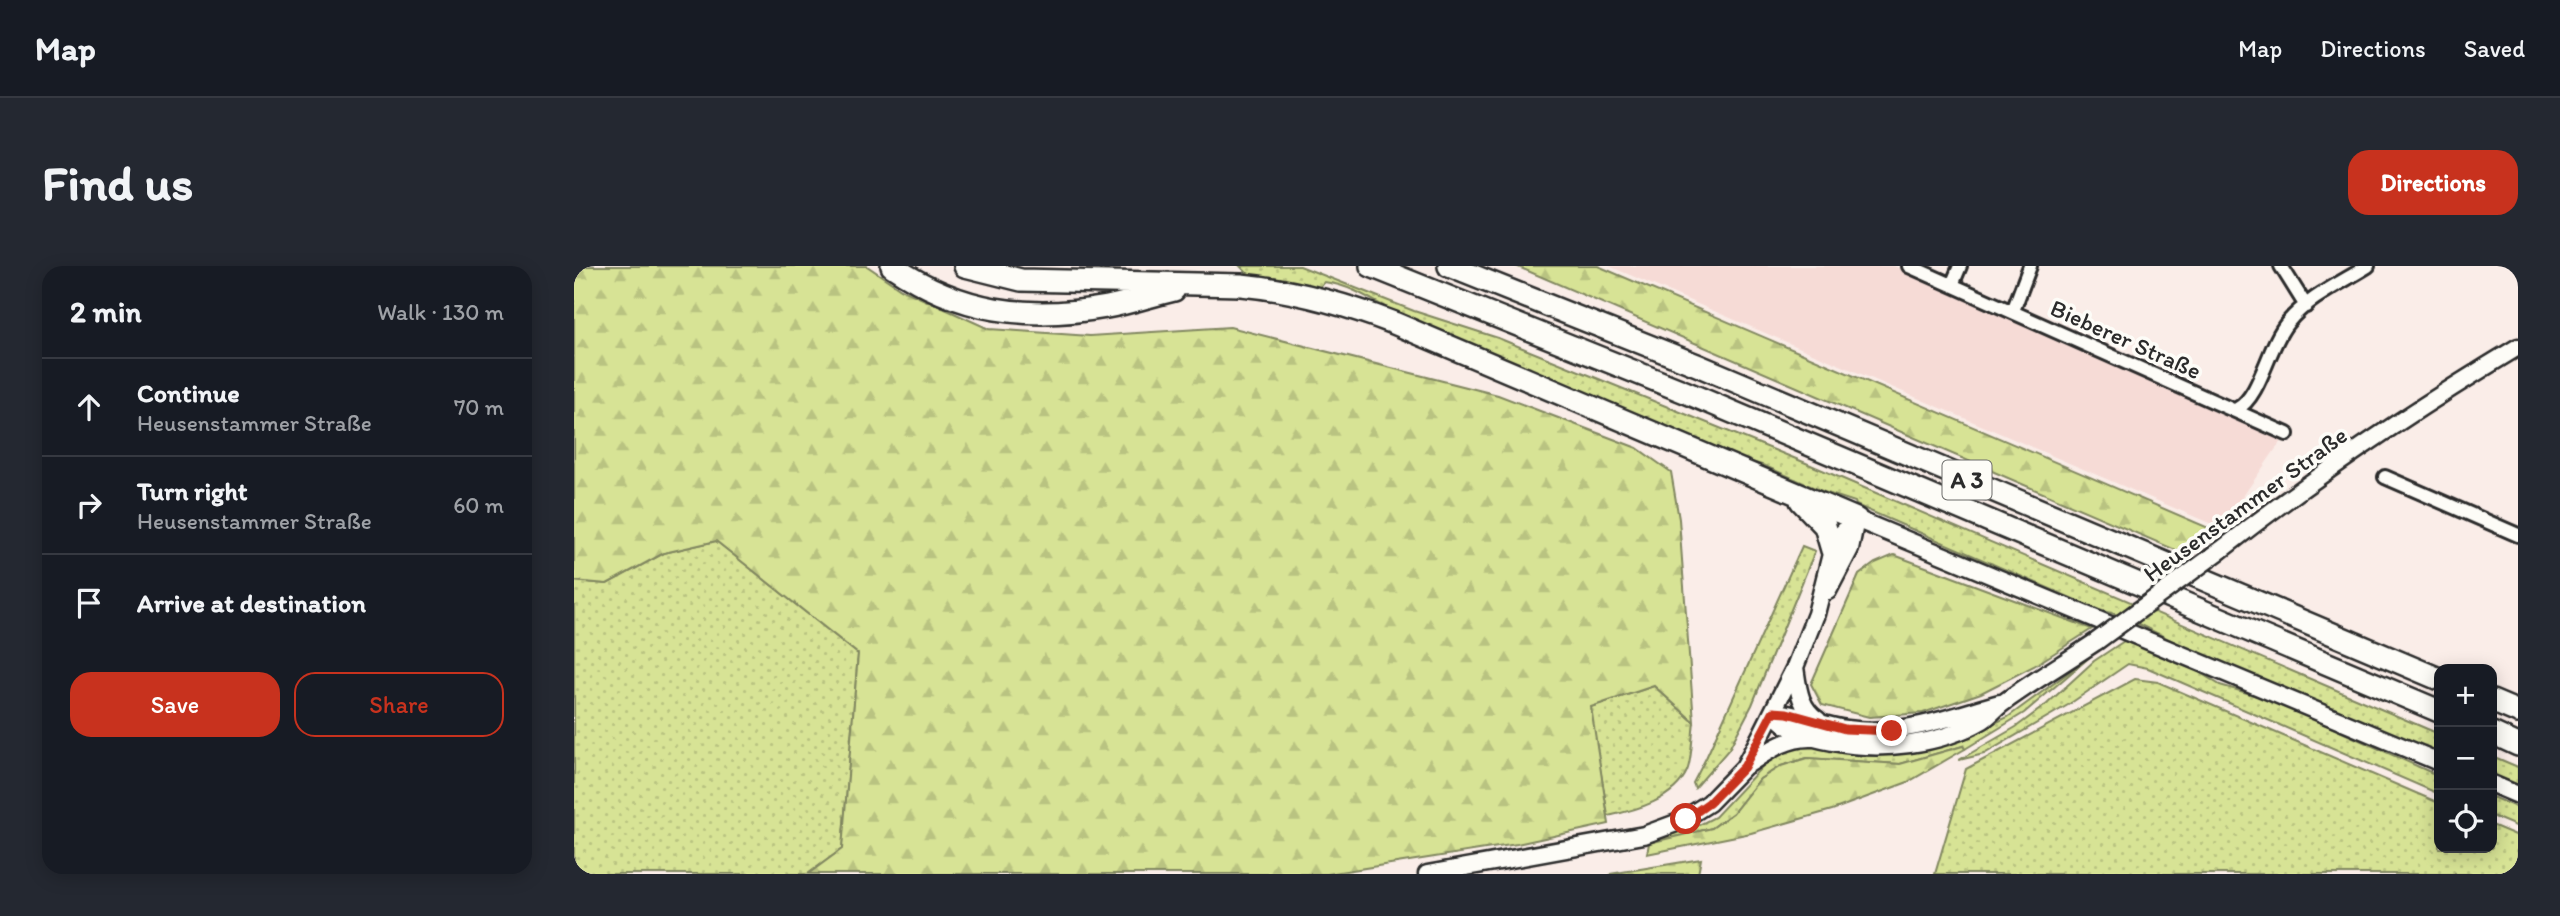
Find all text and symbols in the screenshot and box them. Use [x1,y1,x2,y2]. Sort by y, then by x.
text: Map [35,29,96,68]
text: Map [2238,34,2282,63]
text: Directions [2320,34,2426,63]
text: Saved [2464,34,2525,63]
button: Directions [2348,150,2518,215]
text: Find us [42,153,193,212]
text: 2 min [70,293,141,330]
street label: Bieberer Straße [2046,293,2206,385]
text: Walk · 130 m [377,298,504,326]
text: Continue [137,377,240,409]
icon: ahead [70,388,108,426]
text: 70 m [454,393,504,421]
text: Heusenstammer Straße [137,409,372,437]
street label: Heusenstammer Straße [2137,420,2353,588]
road number: A 3 [1942,461,1992,500]
text: Turn right [137,475,248,507]
icon: right [70,486,108,524]
text: 60 m [453,491,504,519]
text: Heusenstammer Straße [137,507,372,535]
icon: arrive [70,584,108,622]
text: Arrive at destination [137,587,366,619]
map controls [2434,664,2497,853]
button: + [2434,664,2497,727]
button: Save [70,672,280,737]
button: Share [294,672,504,737]
route end [1876,715,1907,746]
button: − [2434,727,2497,790]
button: locate [2434,790,2497,853]
route start [1670,803,1701,834]

